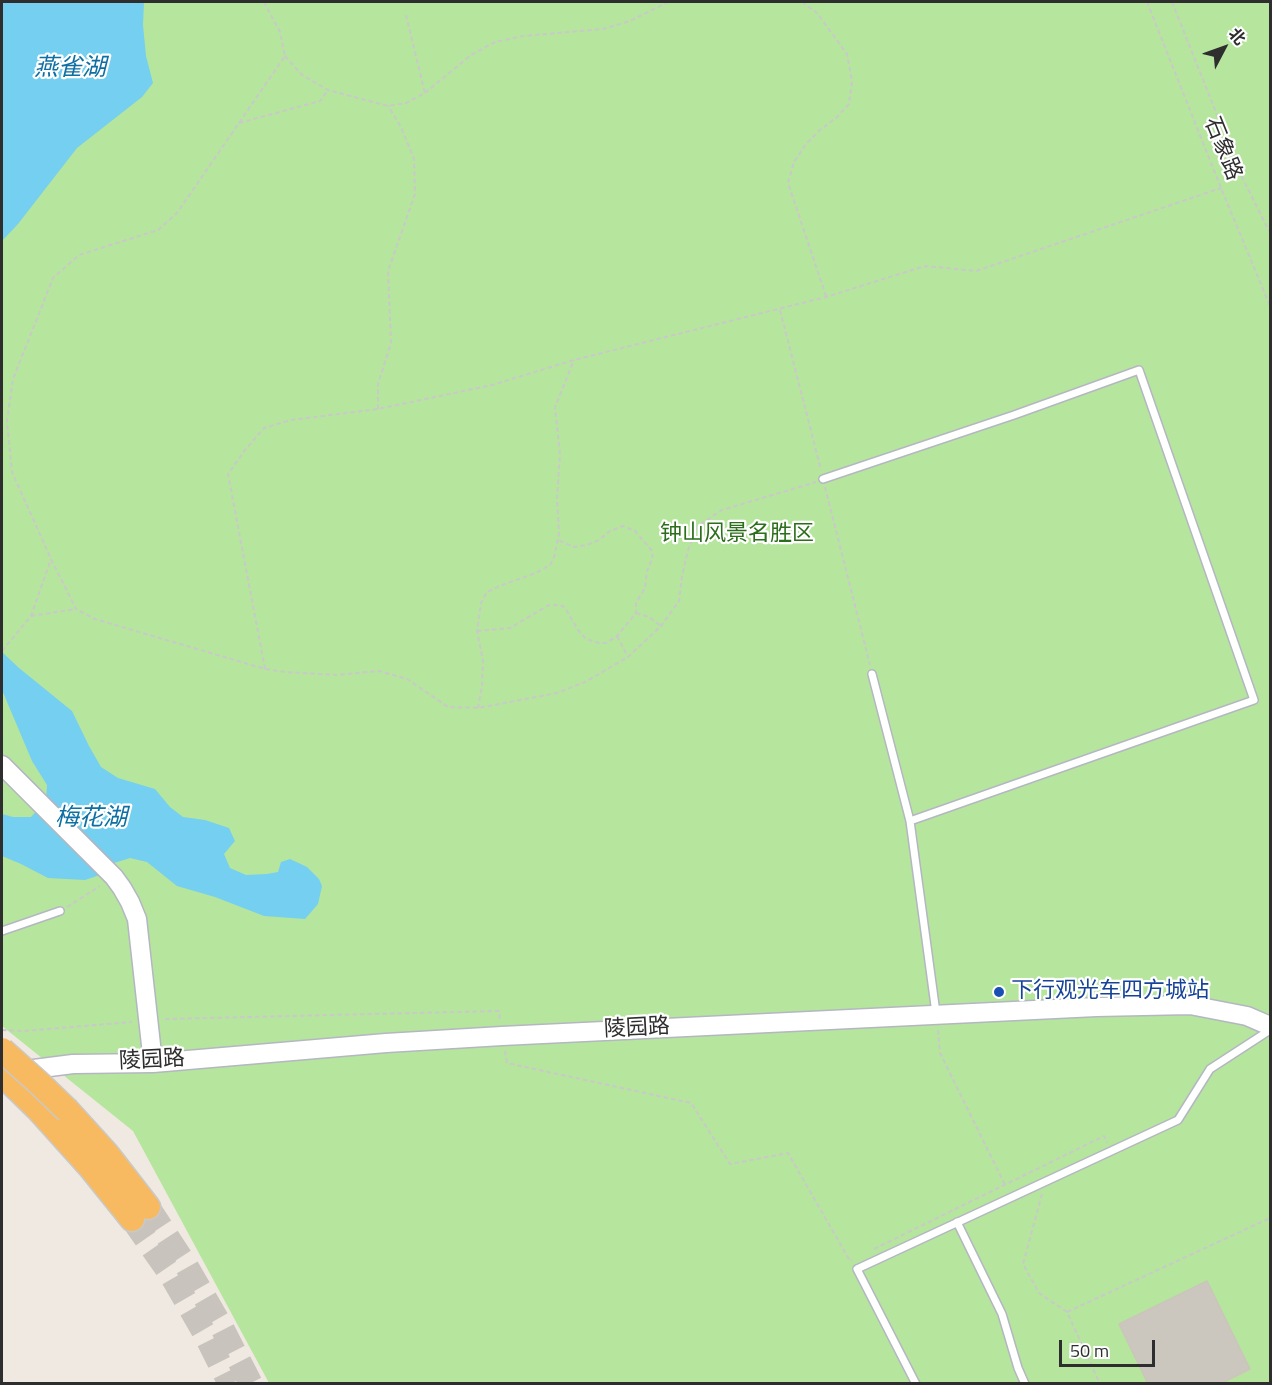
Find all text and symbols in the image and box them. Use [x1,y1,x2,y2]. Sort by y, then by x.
north arrow [1194,18,1254,78]
text: 北 [1223,22,1252,50]
water label: 燕雀湖 [34,55,106,83]
street label: 石象路 [1197,113,1247,185]
park label: 钟山风景名胜区 [660,522,814,548]
water label: 梅花湖 [55,805,127,833]
place label: 下行观光车四方城站 [1011,979,1209,1005]
marker: 下行观光车四方城站 [992,985,1006,999]
street label: 陵园路 [603,1014,671,1044]
street label: 陵园路 [118,1046,186,1076]
scale bar [1062,1328,1158,1366]
text: 50 m [1070,1337,1109,1364]

